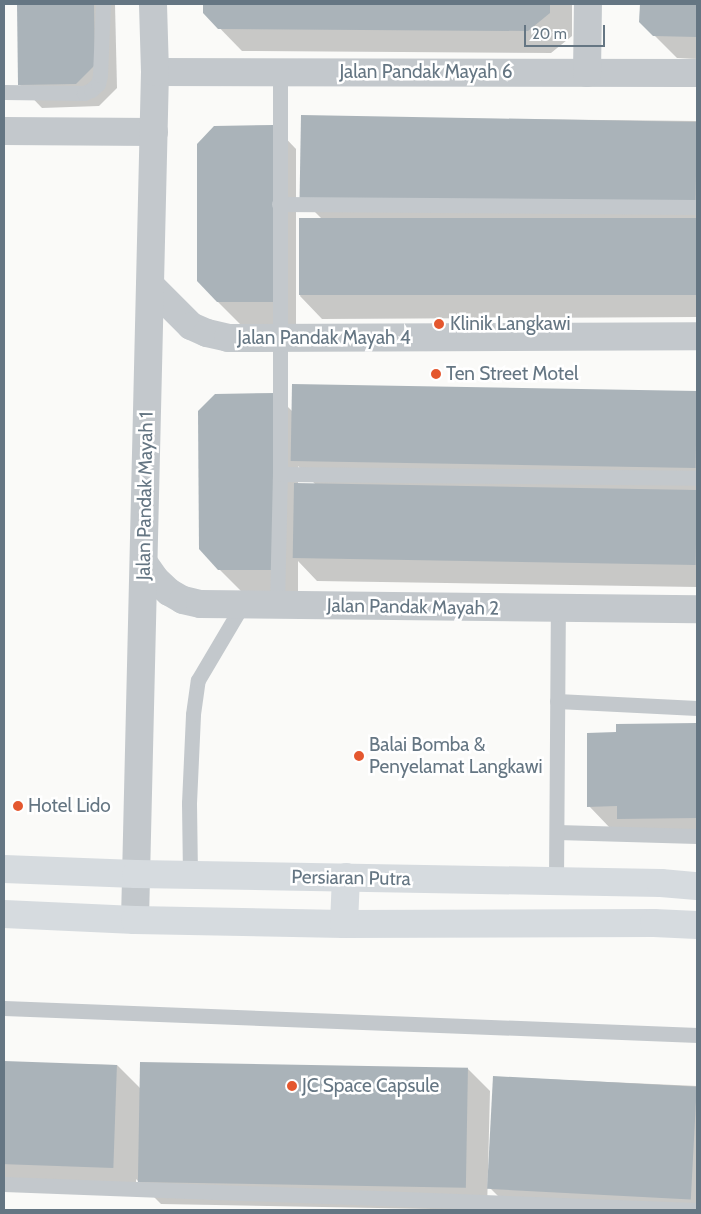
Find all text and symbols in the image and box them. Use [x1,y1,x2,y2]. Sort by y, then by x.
scale bar [526,15,607,47]
text: 20 m [532,25,567,43]
street label: Jalan Pandak Mayah 6 [339,61,513,83]
place label: Klinik Langkawi [450,313,571,335]
marker: Klinik Langkawi [432,317,446,331]
street label: Jalan Pandak Mayah 4 [237,327,411,349]
place label: Ten Street Motel [446,363,578,385]
marker: Ten Street Motel [430,368,442,380]
street label: Jalan Pandak Mayah 1 [132,412,158,580]
street label: Jalan Pandak Mayah 2 [327,594,499,620]
place label: Balai Bomba & Penyelamat Langkawi [369,734,543,778]
marker: Balai Bomba & Penyelamat Langkawi [353,750,365,762]
place label: Hotel Lido [28,795,111,817]
marker: Hotel Lido [12,800,24,812]
street label: Persiaran Putra [291,866,411,890]
place label: JC Space Capsule [302,1075,439,1097]
marker: JC Space Capsule [286,1080,298,1092]

